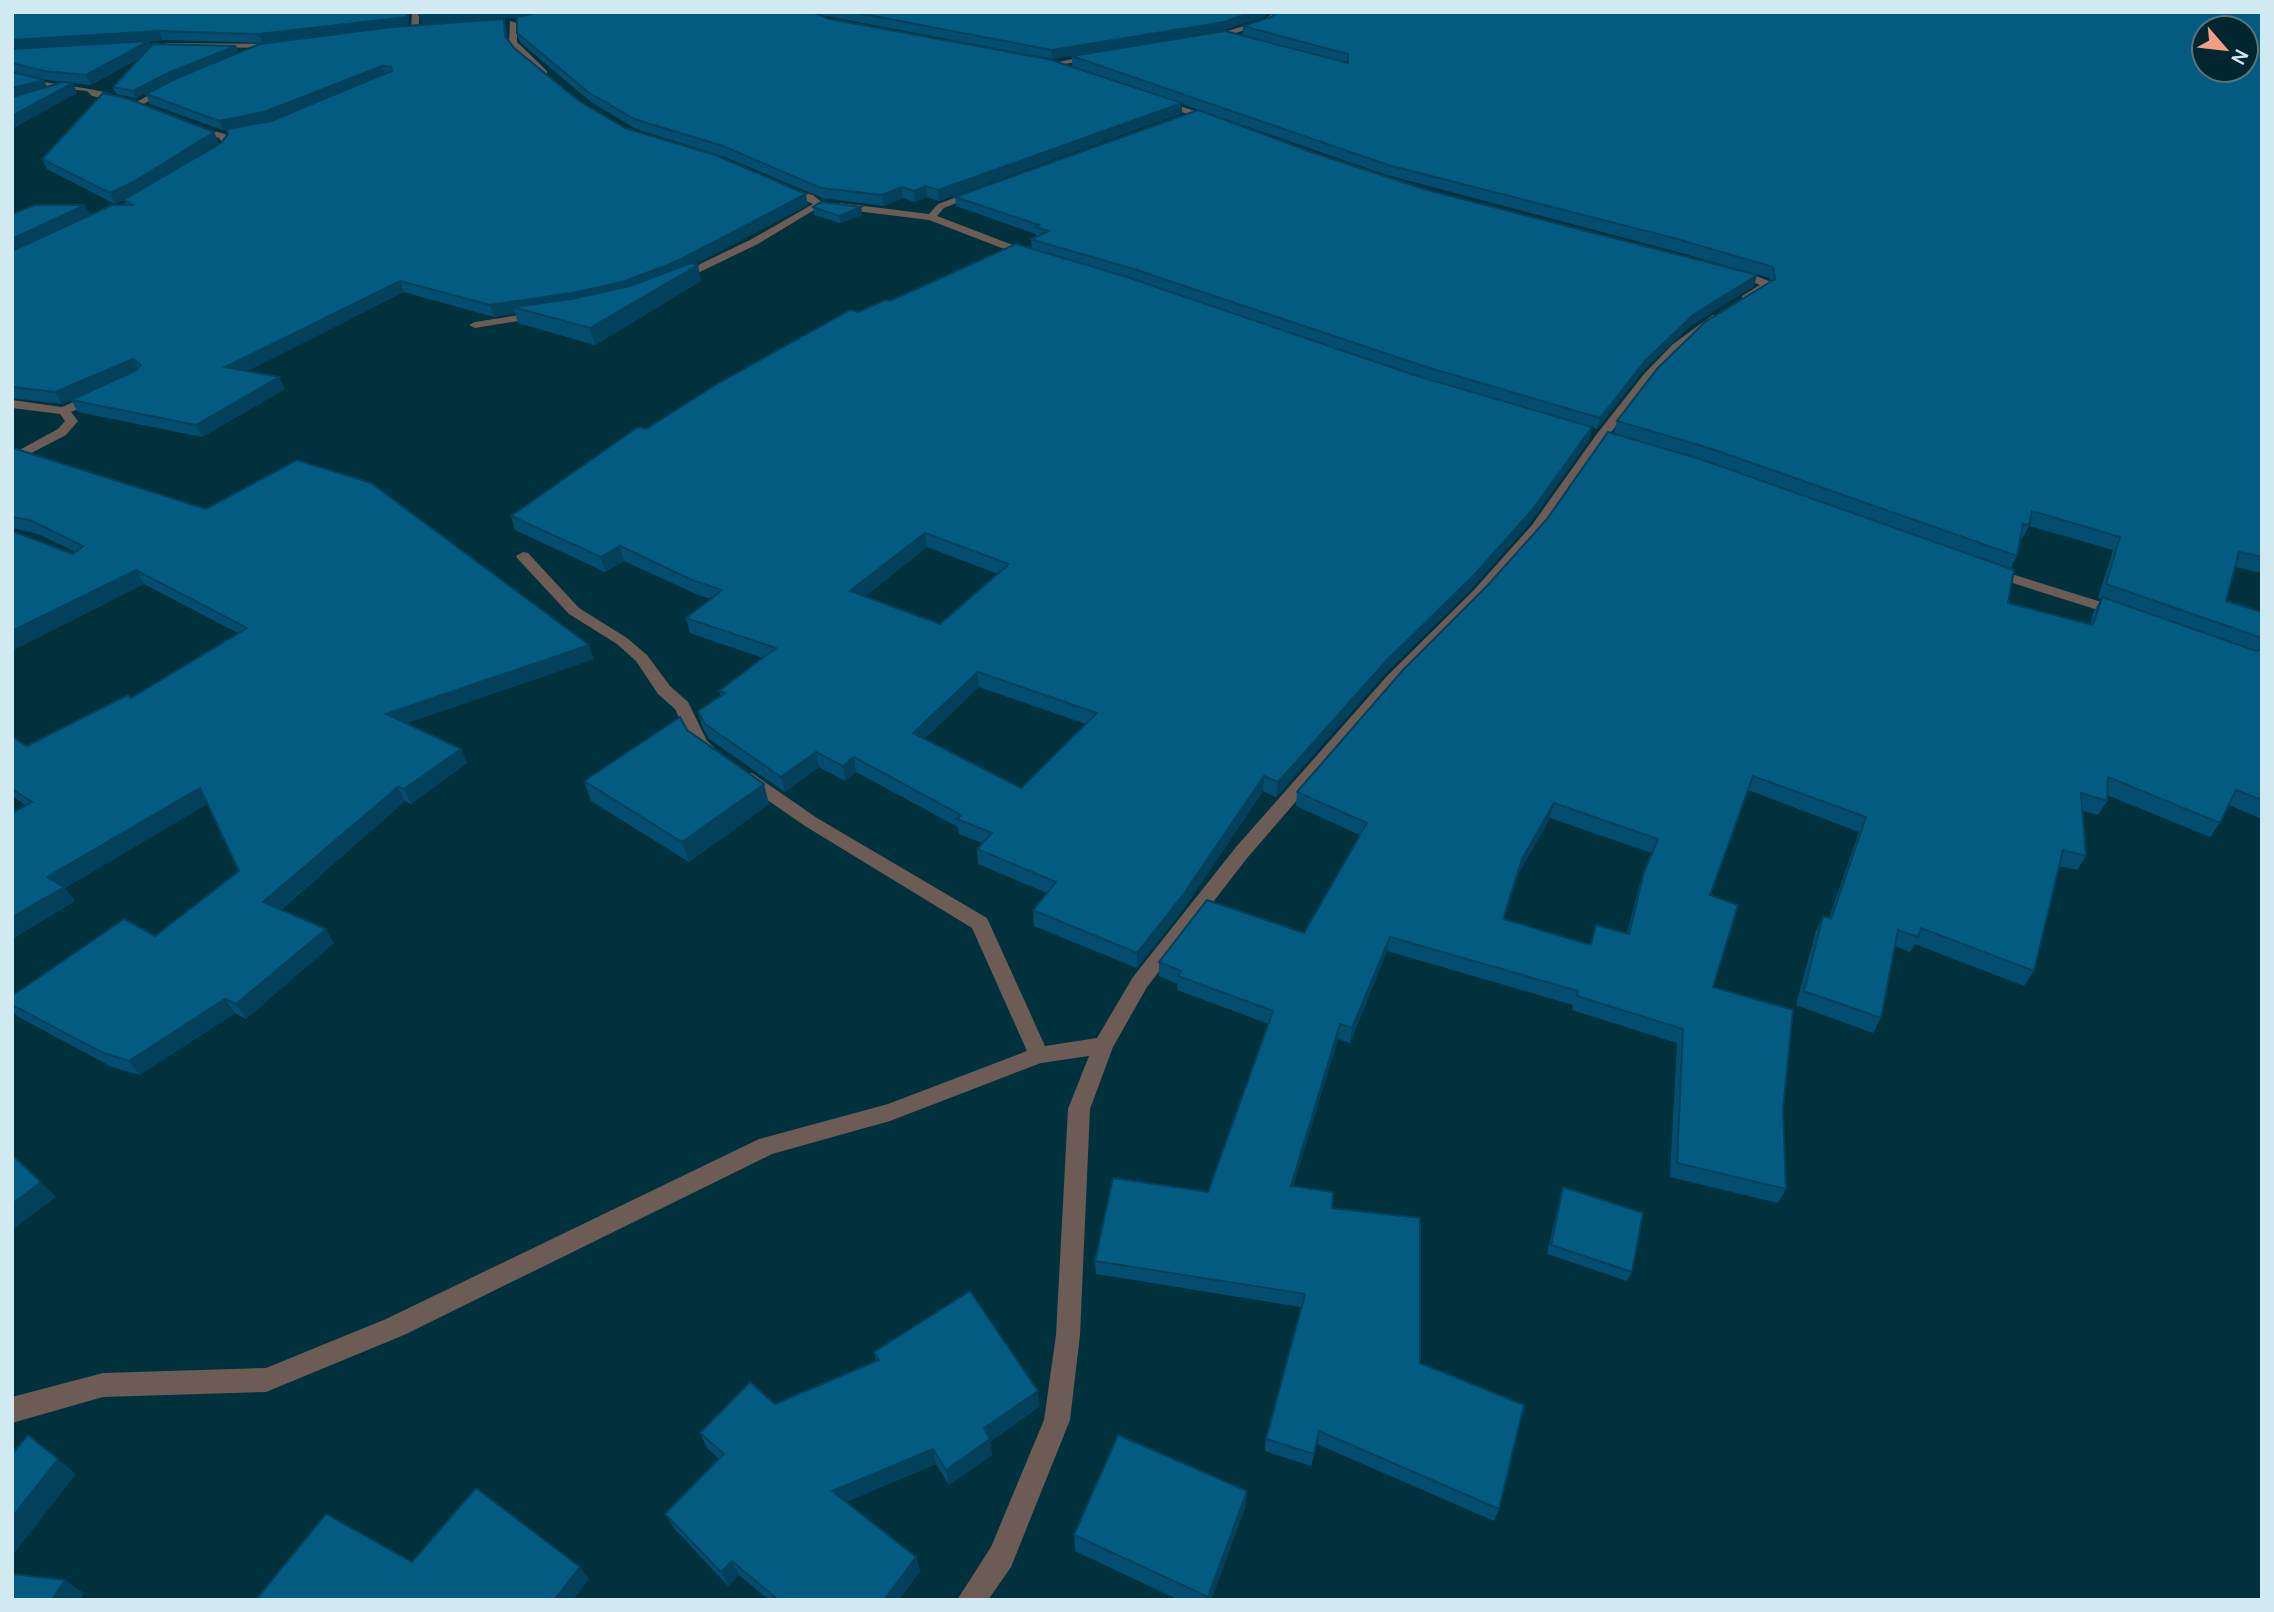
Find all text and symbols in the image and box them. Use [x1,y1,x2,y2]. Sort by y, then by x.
north arrow [2190,14,2260,84]
text: N [2225,45,2255,69]

